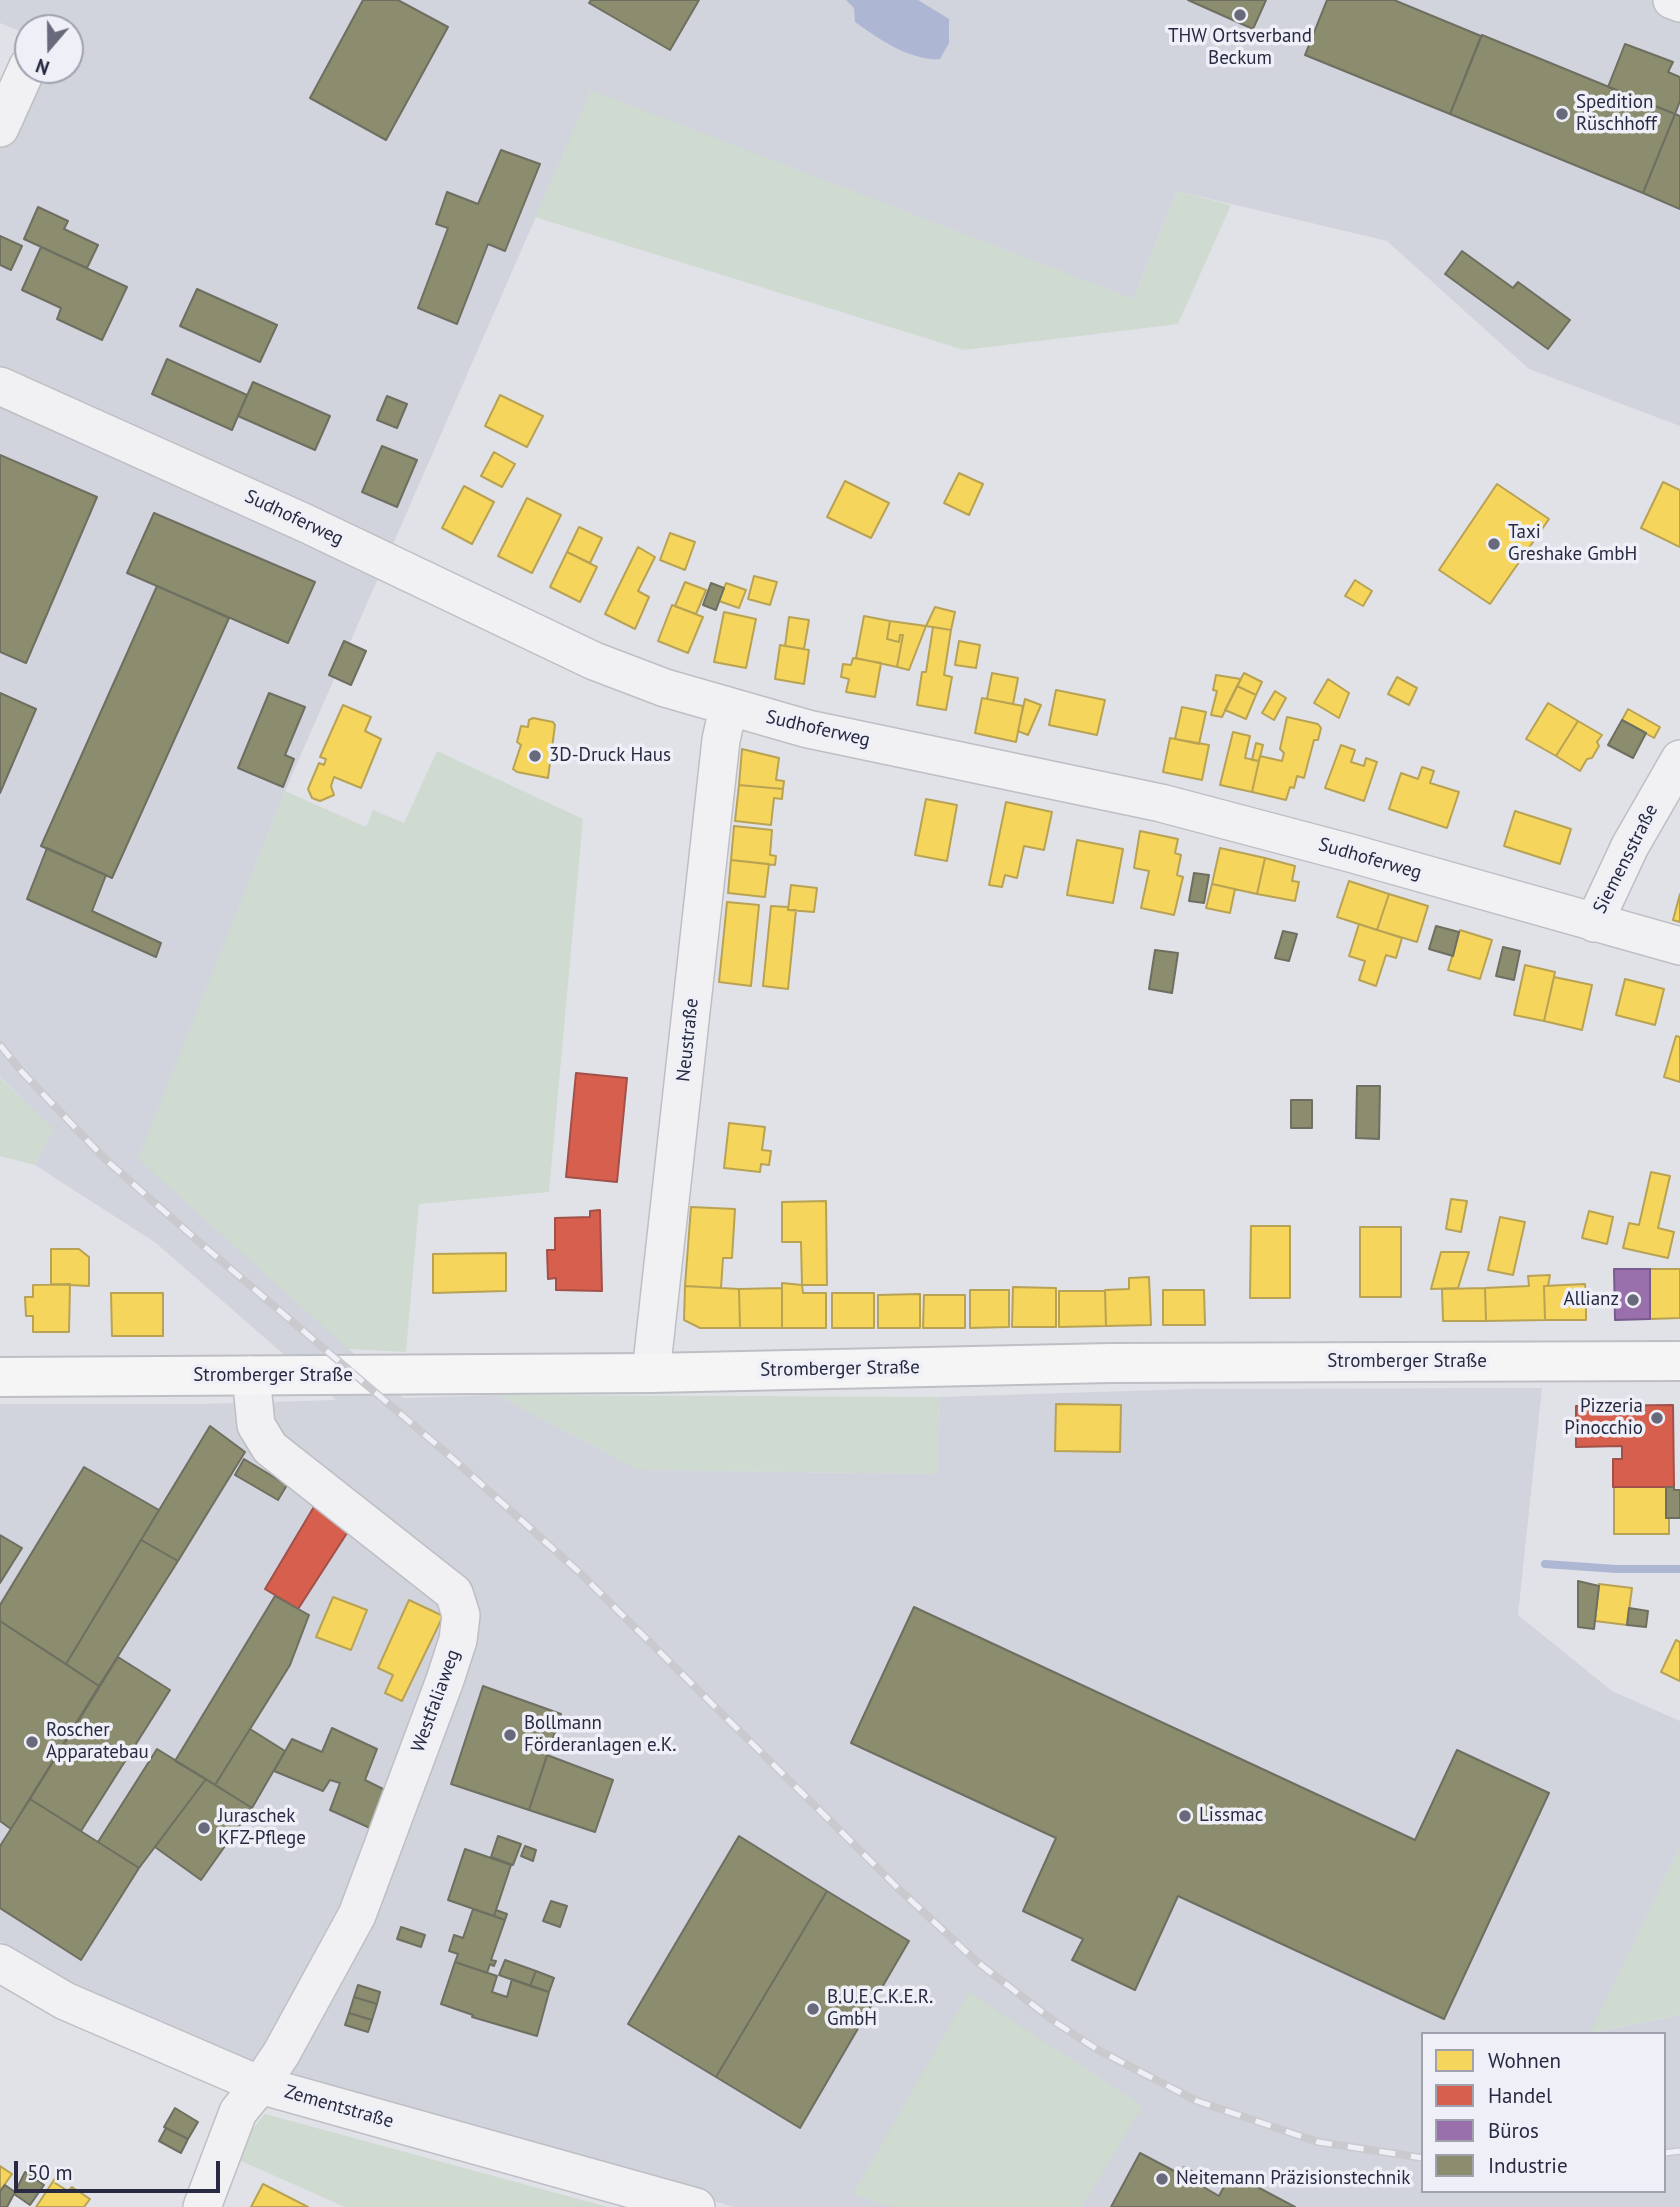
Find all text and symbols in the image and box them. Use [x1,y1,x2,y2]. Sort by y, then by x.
marker: THW Ortsverband Beckum [1232,7,1248,23]
north arrow [14,14,84,84]
place label: THW Ortsverband Beckum [1168,26,1312,70]
text: N [33,53,52,80]
place label: Spedition Rüschhoff [1576,92,1657,136]
marker: Spedition Rüschhoff [1554,106,1570,122]
street label: Sudhoferweg [241,485,347,551]
place label: Taxi Greshake GmbH [1508,522,1637,566]
marker: Taxi Greshake GmbH [1486,536,1502,552]
street label: Sudhoferweg [764,706,872,752]
place label: 3D-Druck Haus [549,745,671,767]
marker: 3D-Druck Haus [527,748,543,764]
street label: Siemensstraße [1589,801,1663,917]
street label: Sudhoferweg [1316,833,1424,885]
street label: Neustraße [672,997,704,1083]
place label: Allianz [1563,1289,1619,1311]
marker: Allianz [1625,1292,1641,1308]
street label: Stromberger Straße [1327,1351,1487,1373]
street label: Stromberger Straße [760,1356,920,1382]
street label: Stromberger Straße [193,1365,353,1387]
place label: Pizzeria Pinocchio [1564,1396,1643,1440]
marker: Pizzeria Pinocchio [1649,1410,1665,1426]
street label: Westfaliaweg [407,1646,465,1756]
place label: Bollmann Förderanlagen e.K. [524,1713,676,1757]
place label: Roscher Apparatebau [46,1720,149,1764]
marker: Bollmann Förderanlagen e.K. [502,1727,518,1743]
marker: Roscher Apparatebau [24,1734,40,1750]
place label: Lissmac [1199,1805,1263,1827]
place label: Juraschek KFZ-Pflege [218,1806,306,1850]
marker: Lissmac [1177,1808,1193,1824]
marker: Juraschek KFZ-Pflege [196,1820,212,1836]
place label: B.U.E.C.K.E.R. GmbH [827,1987,933,2031]
marker: B.U.E.C.K.E.R. GmbH [805,2001,821,2017]
legend [1421,2032,1666,2193]
text: Wohnen [1488,2047,1561,2074]
street label: Zementstraße [282,2081,396,2133]
text: Handel [1488,2082,1552,2109]
text: Büros [1488,2117,1539,2144]
scale bar [18,2148,224,2192]
text: Industrie [1488,2152,1568,2179]
text: 50 m [27,2159,73,2186]
place label: Neitemann Präzisionstechnik [1176,2168,1410,2190]
marker: Neitemann Präzisionstechnik [1154,2171,1170,2187]

